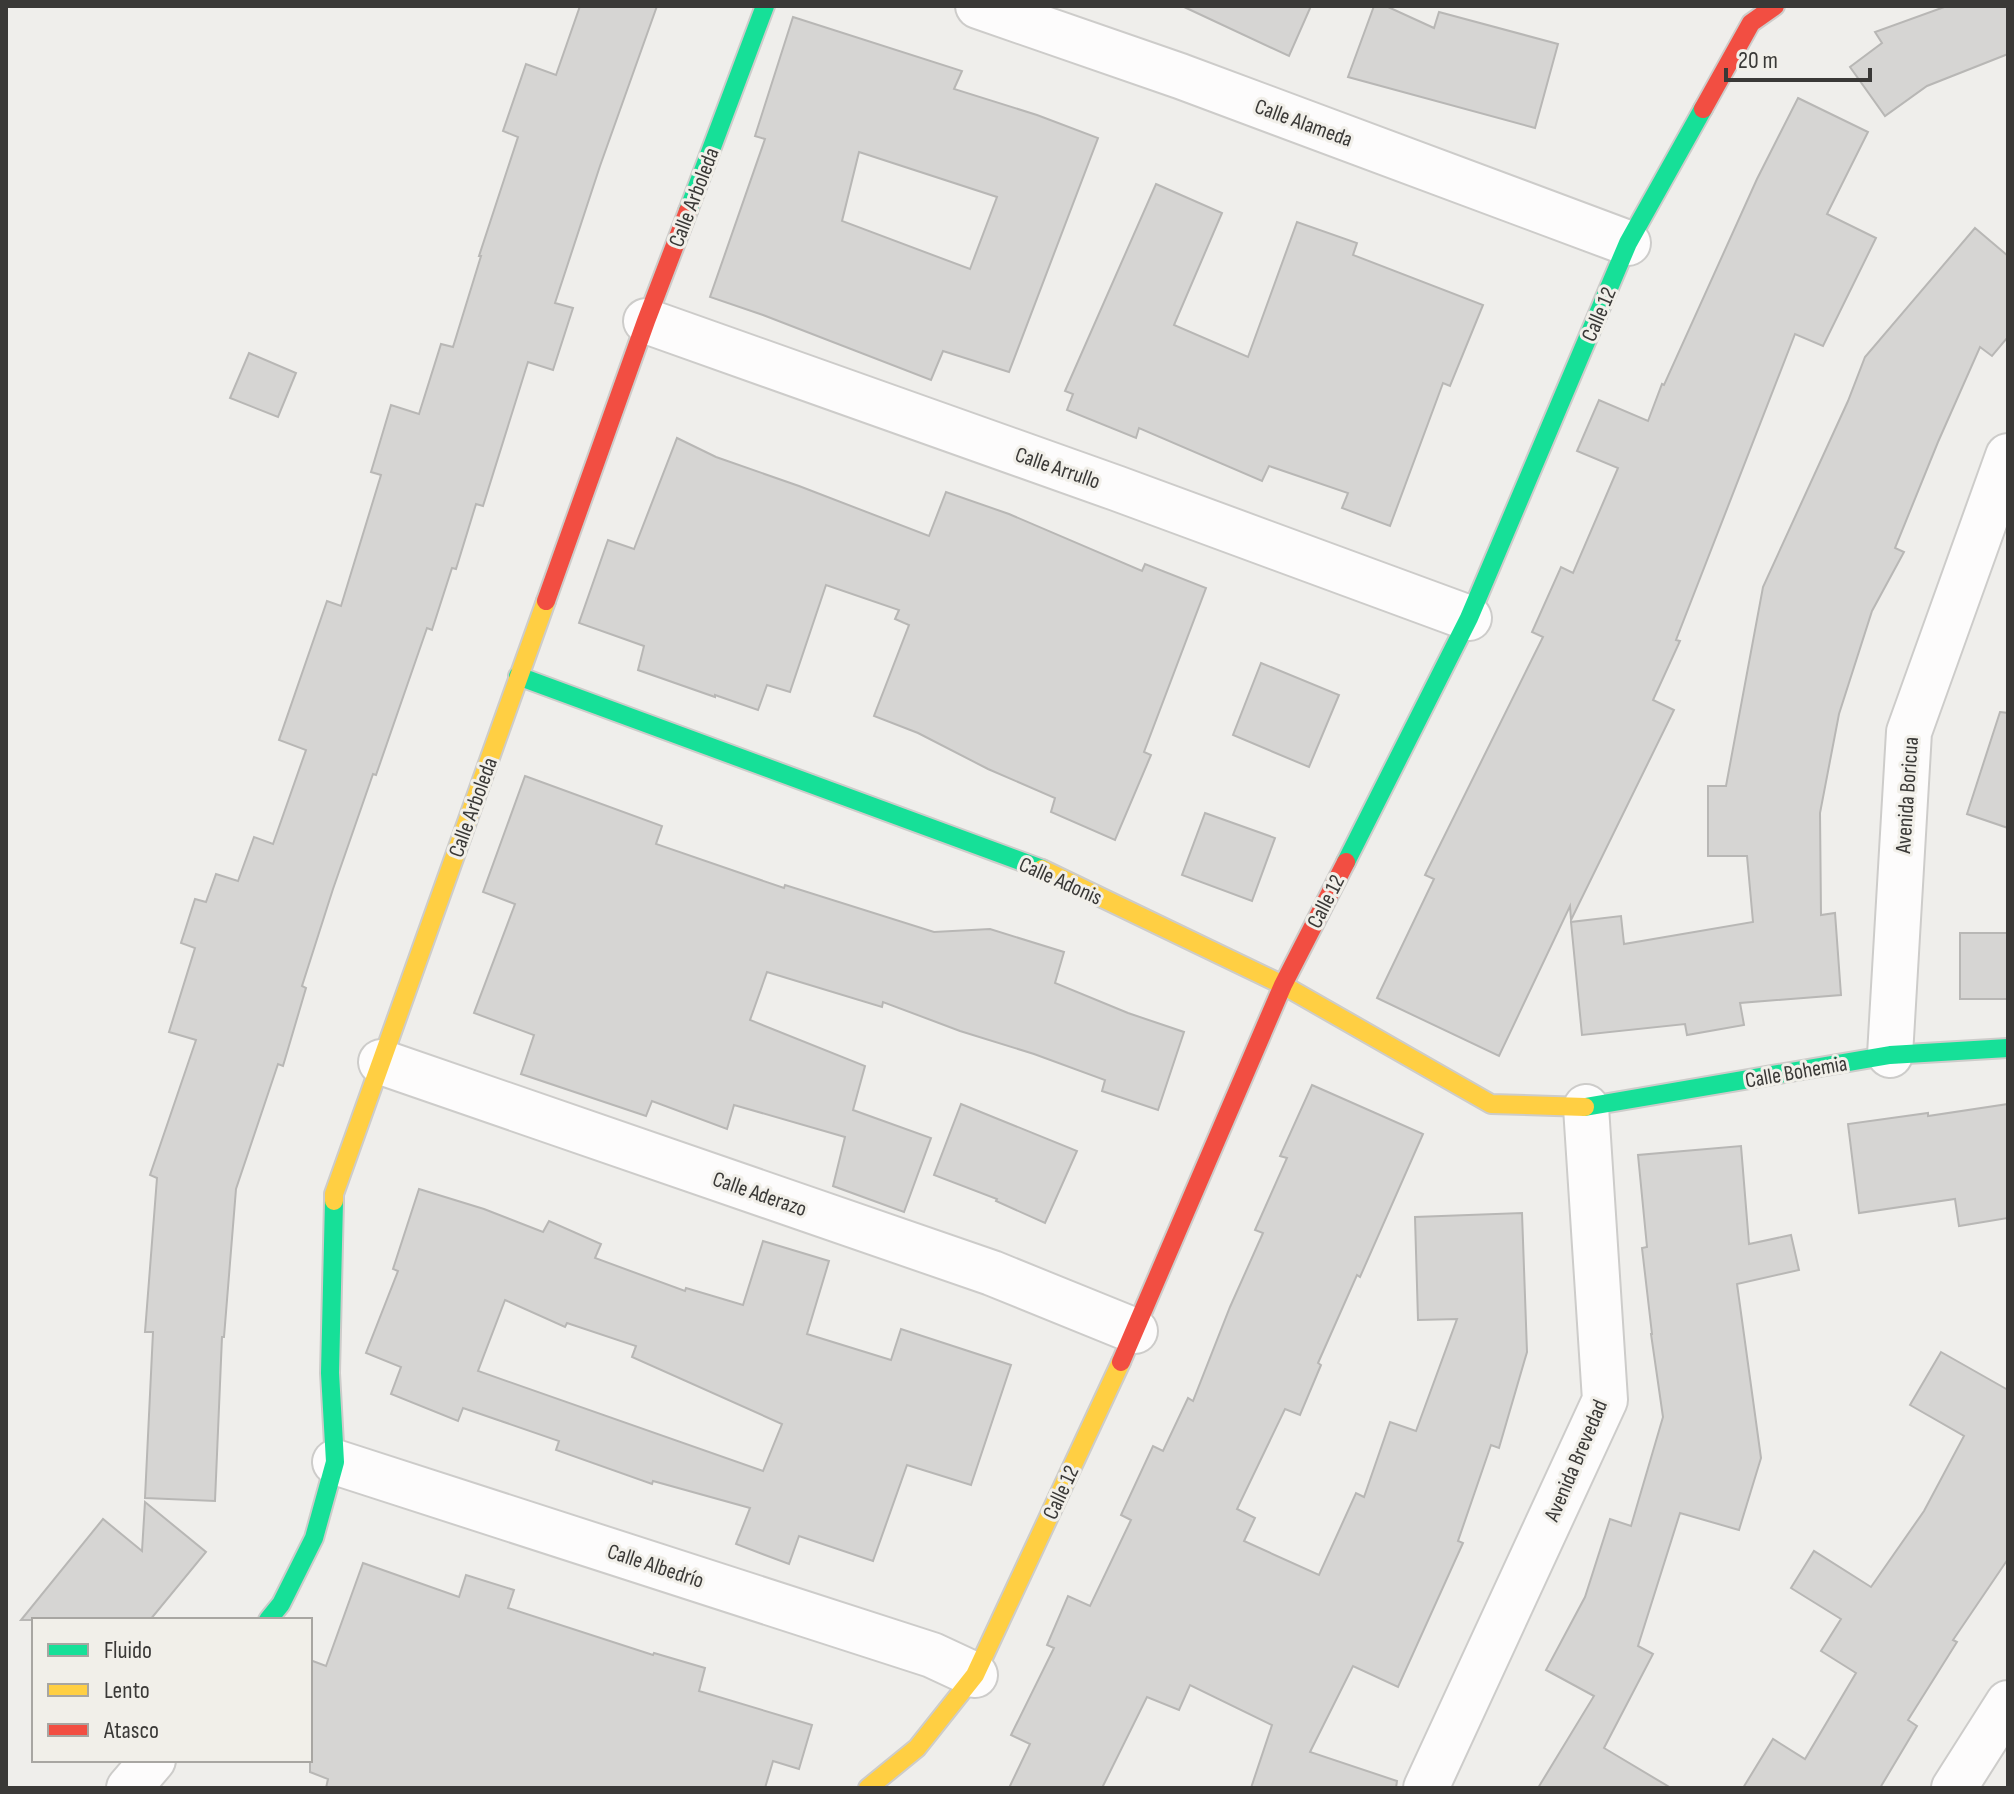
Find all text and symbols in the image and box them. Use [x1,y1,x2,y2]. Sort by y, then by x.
scale bar [1726,32,1870,82]
text: 20 m [1738,46,1778,75]
street label: Calle Alameda [1251,93,1356,154]
street label: Calle Arboleda [663,144,726,251]
street label: Calle 12 [1576,283,1623,346]
street label: Calle Arrullo [1011,441,1104,496]
street label: Avenida Boricua [1890,736,1925,855]
street label: Calle Arboleda [443,754,504,861]
street label: Calle Adonis [1015,851,1106,912]
street label: Calle 12 [1302,870,1351,933]
street label: Calle Bohemia [1743,1050,1849,1095]
street label: Calle Aderazo [709,1166,810,1223]
street label: Avenida Brevedad [1538,1396,1614,1526]
street label: Calle 12 [1037,1461,1085,1524]
street label: Calle Albedrío [604,1538,707,1595]
legend [32,1618,312,1762]
text: Fluido [104,1636,152,1665]
text: Lento [104,1676,150,1705]
text: Atasco [103,1716,159,1745]

